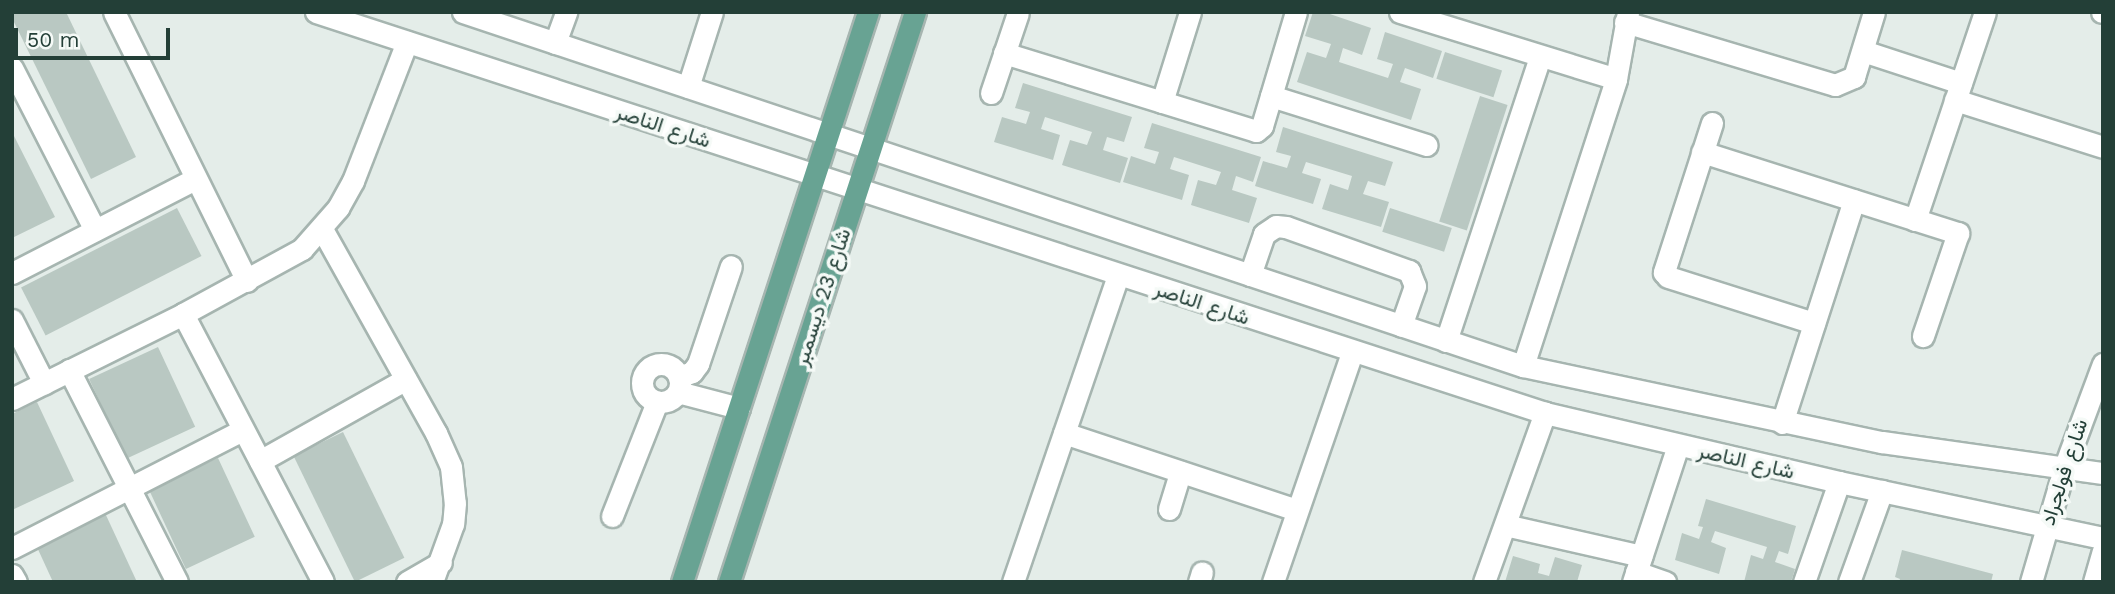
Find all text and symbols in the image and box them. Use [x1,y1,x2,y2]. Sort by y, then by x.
scale bar [18,14,173,58]
text: 50 m [27,27,79,52]
street label: شارع الناصر [612,99,714,153]
street label: شارع 23 ديسمبر [788,225,856,369]
street label: شارع الناصر [1151,276,1253,330]
street label: شارع فولجراد [2035,416,2093,528]
street label: شارع الناصر [1695,438,1797,484]

